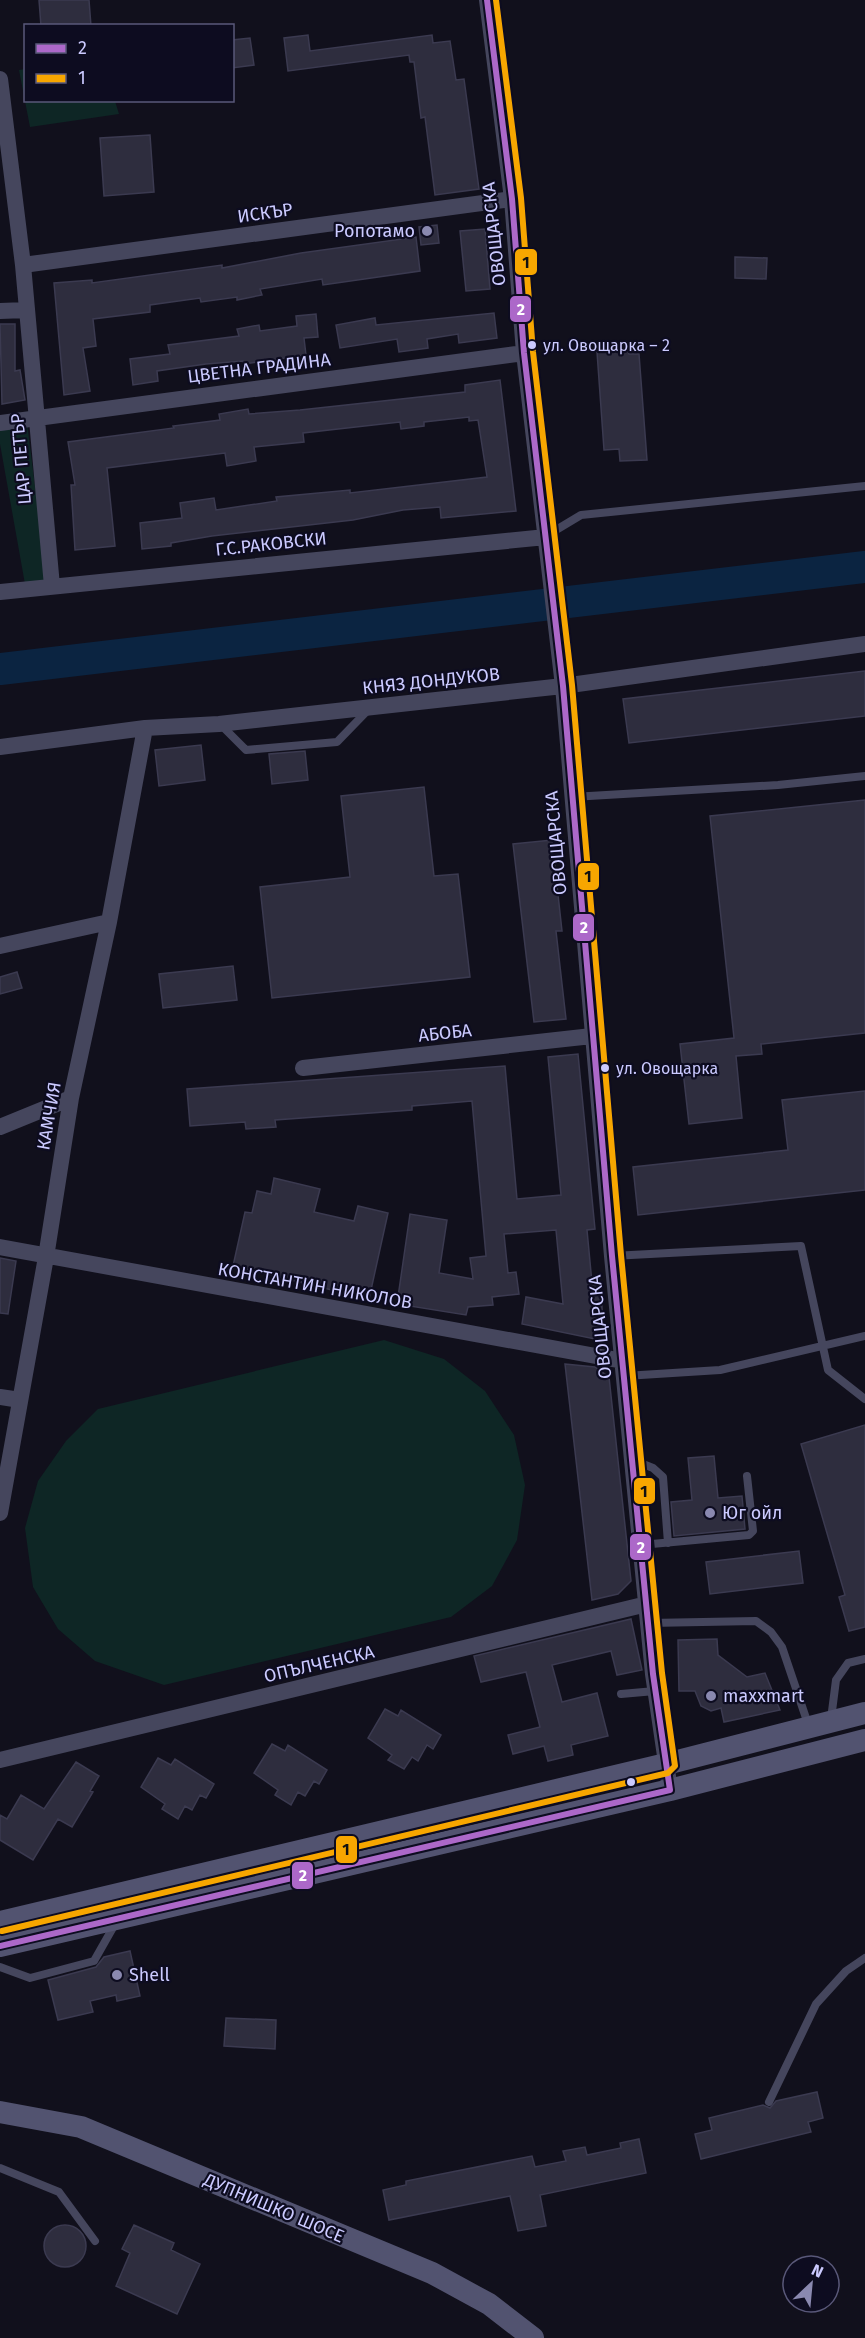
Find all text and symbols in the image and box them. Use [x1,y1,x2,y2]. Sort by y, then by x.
legend [24,24,234,102]
text: 2 [78,37,87,59]
text: 1 [78,67,86,89]
street label: ОВОЩАРСКА [478,180,510,287]
street label: ИСКЪР [236,198,294,228]
place label: Ропотамо [334,220,415,242]
marker: Ропотамо [420,224,434,238]
line badge: 1 [514,248,538,276]
text: 1 [522,253,530,272]
line badge: 2 [509,295,532,323]
text: 2 [517,300,525,319]
place label: ул. Овощарка – 2 [543,336,670,355]
marker: ул. Овощарка – 2 [526,339,538,351]
street label: ЦВЕТНА ГРАДИНА [186,348,332,388]
street label: ЦАР ПЕТЪР [6,413,36,505]
street label: Г.С.РАКОВСКИ [214,527,328,561]
street label: КНЯЗ ДОНДУКОВ [361,663,501,699]
street label: ОВОЩАРСКА [540,789,572,896]
line badge: 1 [577,862,600,891]
text: 1 [584,867,592,886]
line badge: 2 [572,913,595,942]
text: 2 [580,918,588,937]
street label: АБОБА [417,1019,474,1047]
place label: ул. Овощарка [616,1059,718,1078]
marker: ул. Овощарка [599,1062,611,1074]
street label: КАМЧИЯ [32,1080,66,1152]
street label: КОНСТАНТИН НИКОЛОВ [216,1258,414,1314]
street label: ОВОЩАРСКА [584,1273,616,1380]
line badge: 1 [633,1477,656,1505]
text: 1 [640,1482,648,1501]
place label: Юг ойл [722,1502,782,1524]
marker: Юг ойл [703,1506,717,1520]
line badge: 2 [629,1533,652,1561]
text: 2 [637,1538,645,1557]
street label: ОПЪЛЧЕНСКА [262,1640,377,1687]
place label: maxxmart [723,1685,805,1707]
marker: maxxmart [704,1689,718,1703]
unlabelled marker [625,1776,637,1788]
line badge: 1 [335,1835,358,1864]
text: 1 [342,1840,350,1859]
line badge: 2 [291,1861,314,1890]
text: 2 [299,1866,307,1885]
place label: Shell [129,1964,170,1986]
marker: Shell [110,1968,124,1982]
street label: ДУПНИШКО ШОСЕ [200,2168,348,2248]
north arrow [781,2254,841,2314]
text: N [808,2260,826,2282]

